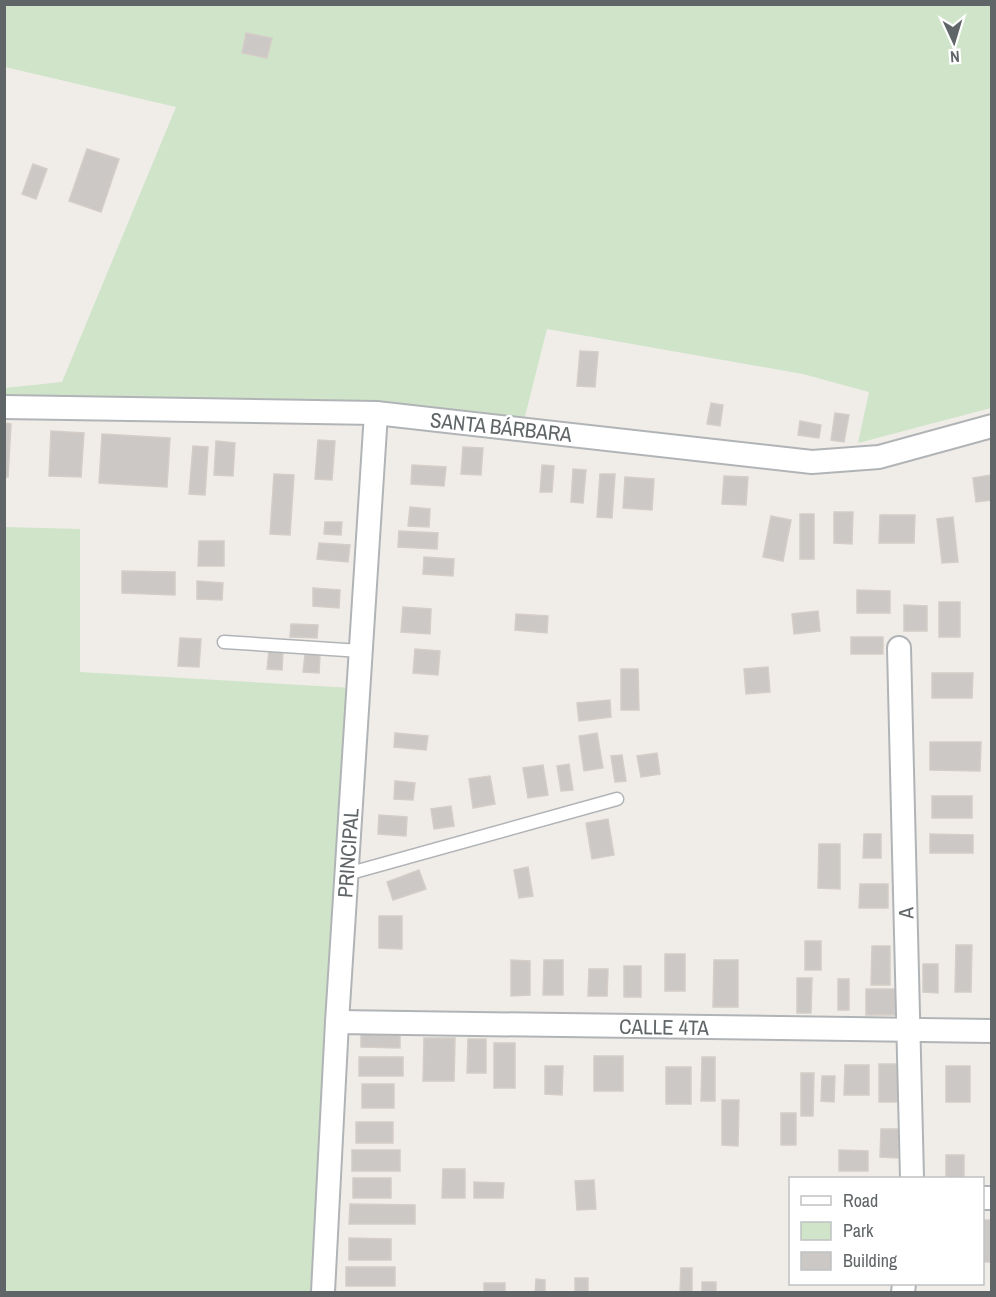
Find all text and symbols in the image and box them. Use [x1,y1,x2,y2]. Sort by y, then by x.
north arrow [924,12,984,72]
text: N [950,46,961,68]
street label: SANTA BÁRBARA [429,405,574,449]
street label: PRINCIPAL [330,807,366,899]
street label: A [891,906,921,920]
street label: CALLE 4TA [619,1012,710,1042]
legend [789,1177,984,1285]
text: Road [843,1188,878,1213]
text: Park [843,1218,874,1243]
text: Building [843,1248,898,1273]

